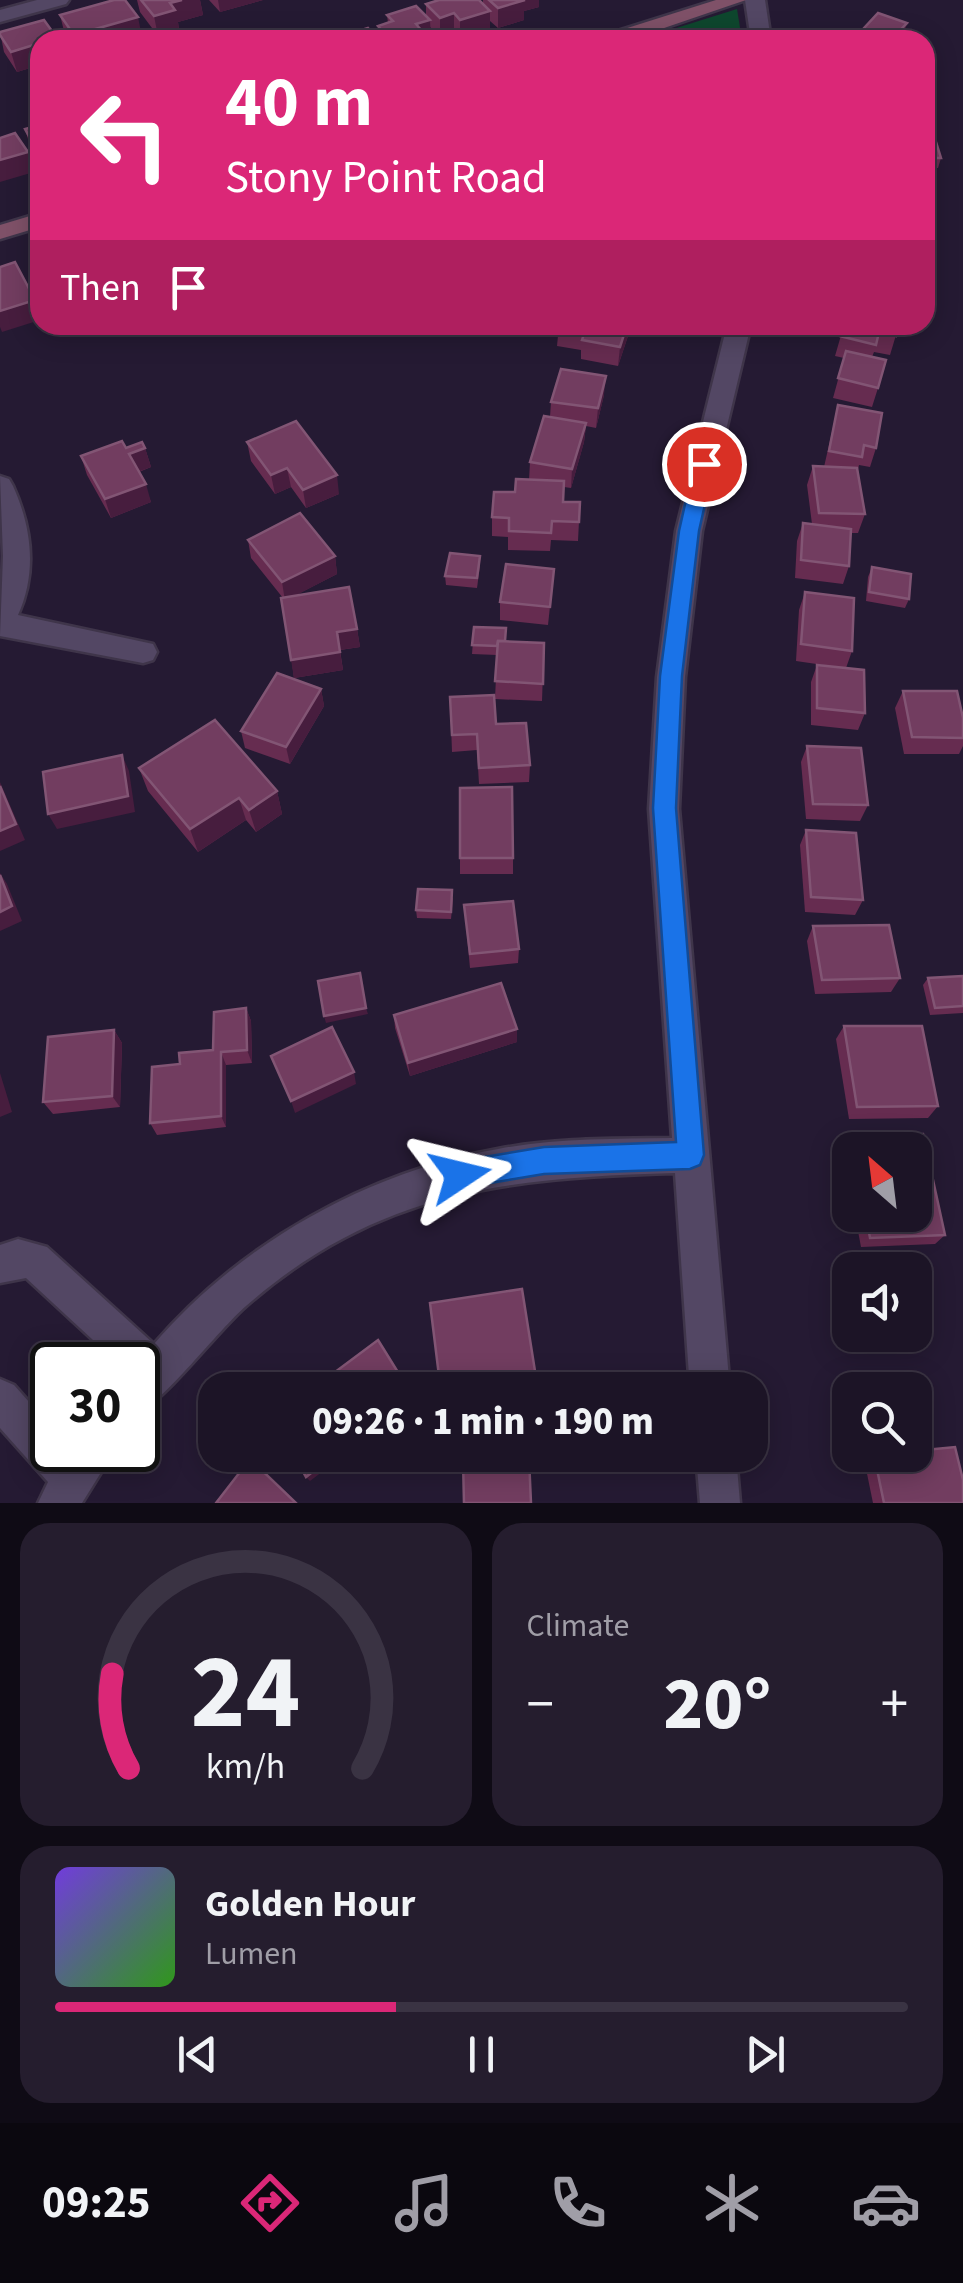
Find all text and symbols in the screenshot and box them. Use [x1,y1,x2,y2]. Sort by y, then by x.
text: 40 m [225,53,373,153]
icon: left [60,70,190,200]
text: Stony Point Road [225,146,547,210]
icon: arrive [161,260,216,315]
text: Then [60,261,141,315]
pin [662,422,747,507]
icon: arrive [677,437,732,492]
position arrow [408,1123,512,1227]
north arrow [832,1132,932,1232]
map controls [832,1132,932,1472]
button: sound [832,1252,932,1352]
speed limit sign: 30 [30,1342,160,1472]
button: search [832,1372,932,1472]
text: 09:26 · 1 min · 190 m [312,1395,654,1449]
text: Climate [527,1603,629,1649]
text: 24 [191,1620,301,1768]
text: 20° [663,1651,771,1758]
text: − [527,1666,554,1744]
text: + [881,1666,908,1744]
text: km/h [206,1741,285,1792]
text: Golden Hour [205,1877,415,1931]
text: Lumen [205,1931,298,1977]
icon: previous [170,2027,225,2082]
icon: pause [454,2027,509,2082]
icon: next [738,2027,793,2082]
icon: directions [235,2168,305,2238]
icon: music [389,2168,459,2238]
icon: phone [543,2168,613,2238]
icon: climate [697,2168,767,2238]
icon: car [851,2168,921,2238]
text: 09:25 [42,2171,151,2235]

